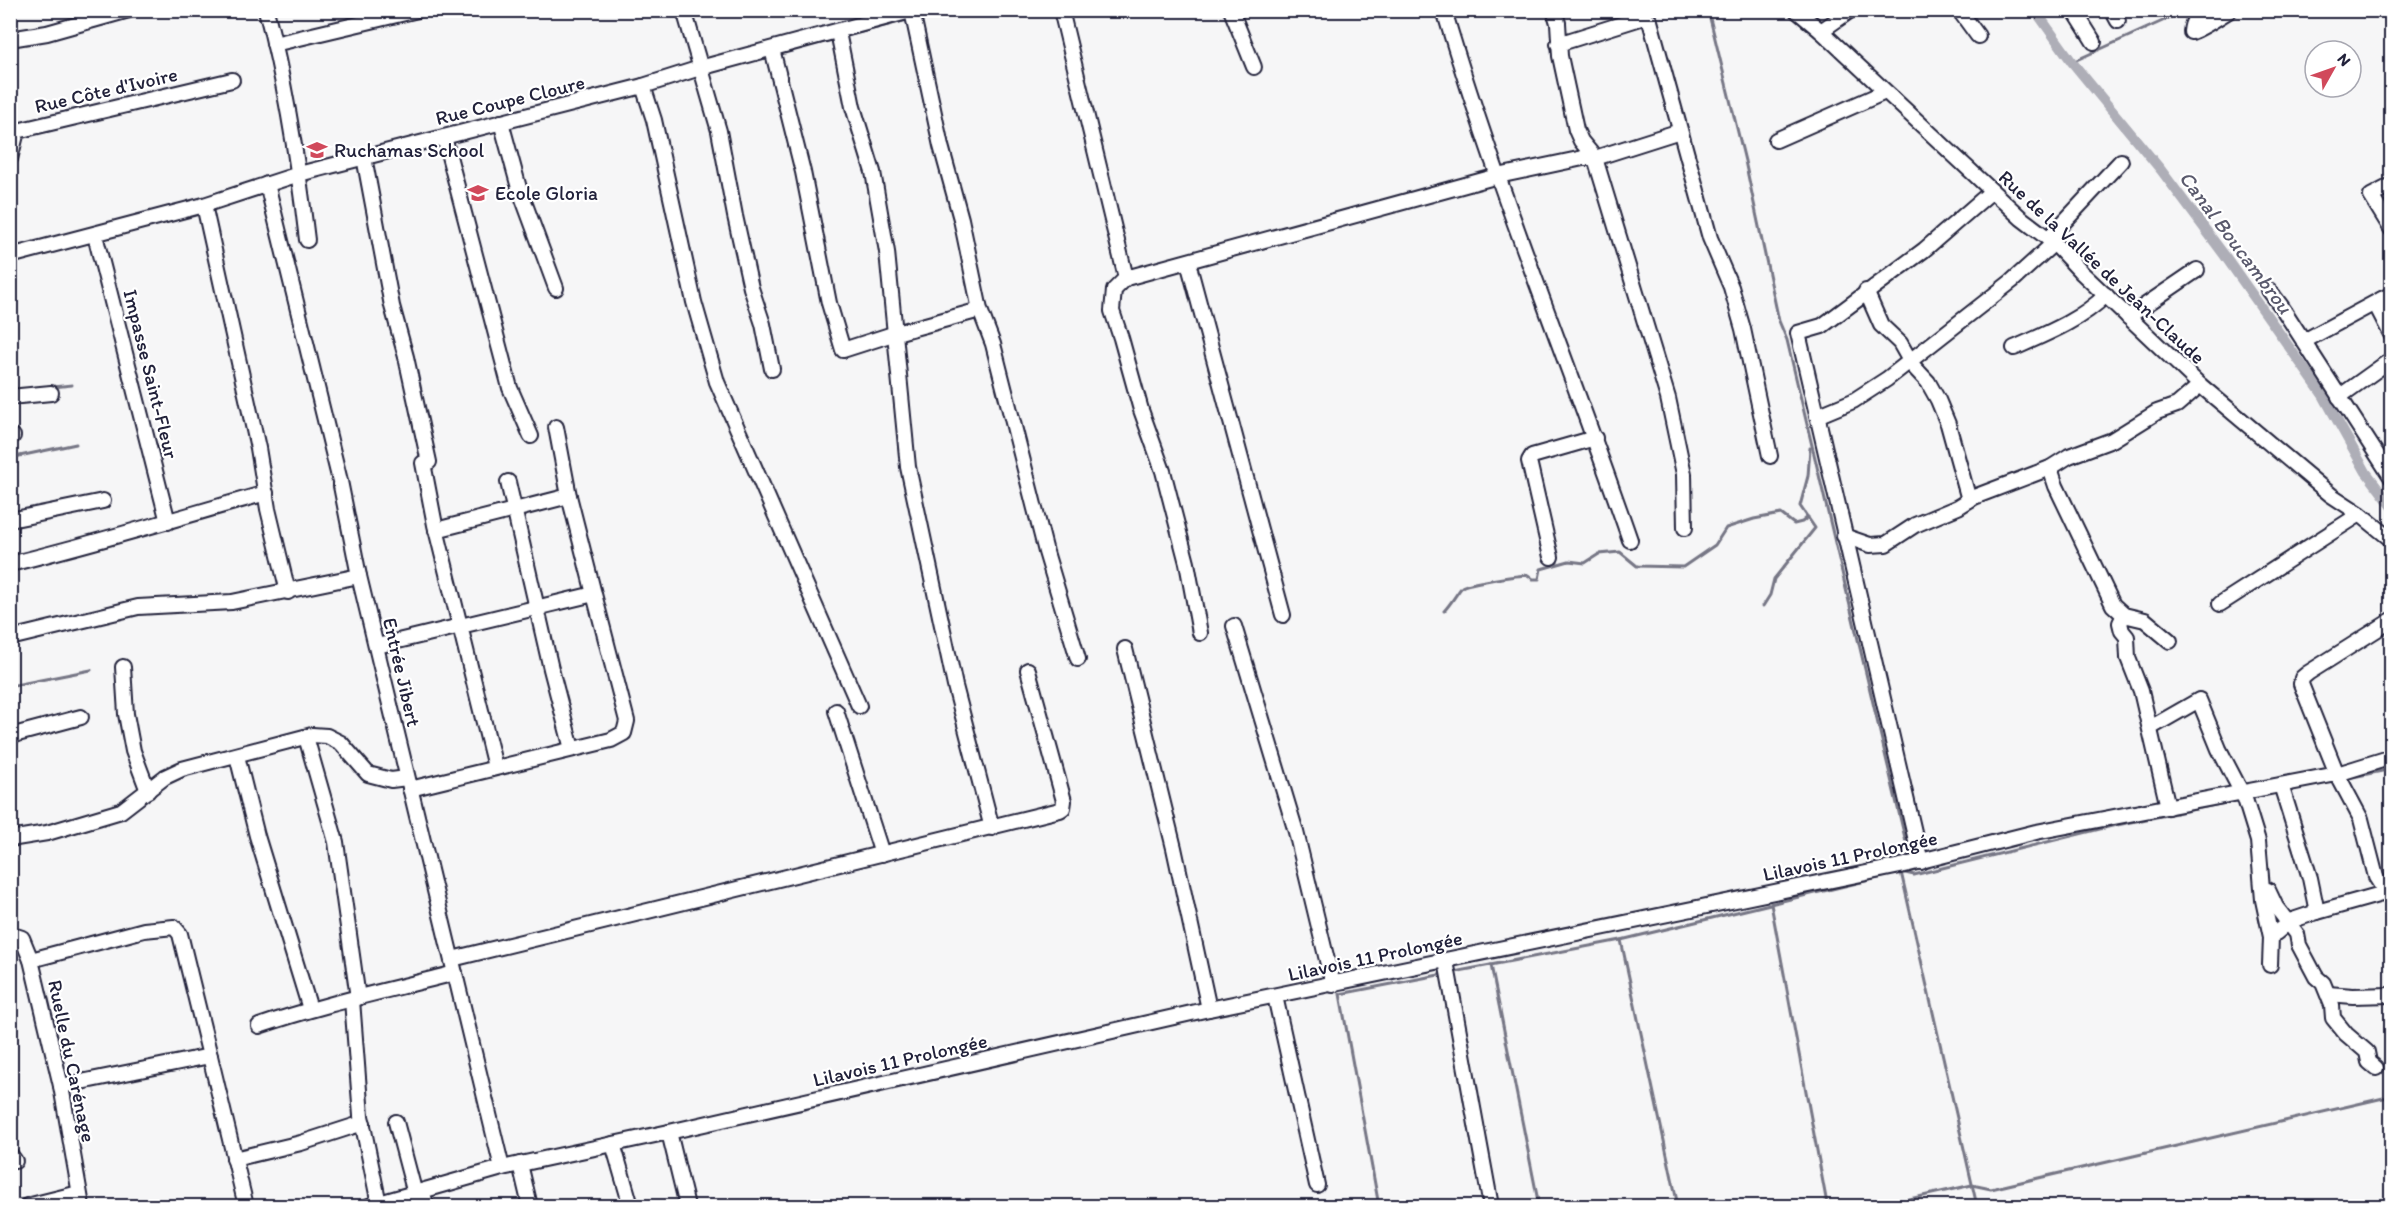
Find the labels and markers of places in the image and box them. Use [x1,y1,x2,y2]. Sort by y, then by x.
school or university icon: Ruchamas School [305,138,329,162]
place label: Ruchamas School [334,138,485,162]
school or university icon: Ecole Gloria [466,181,490,205]
place label: Ecole Gloria [495,181,598,205]

